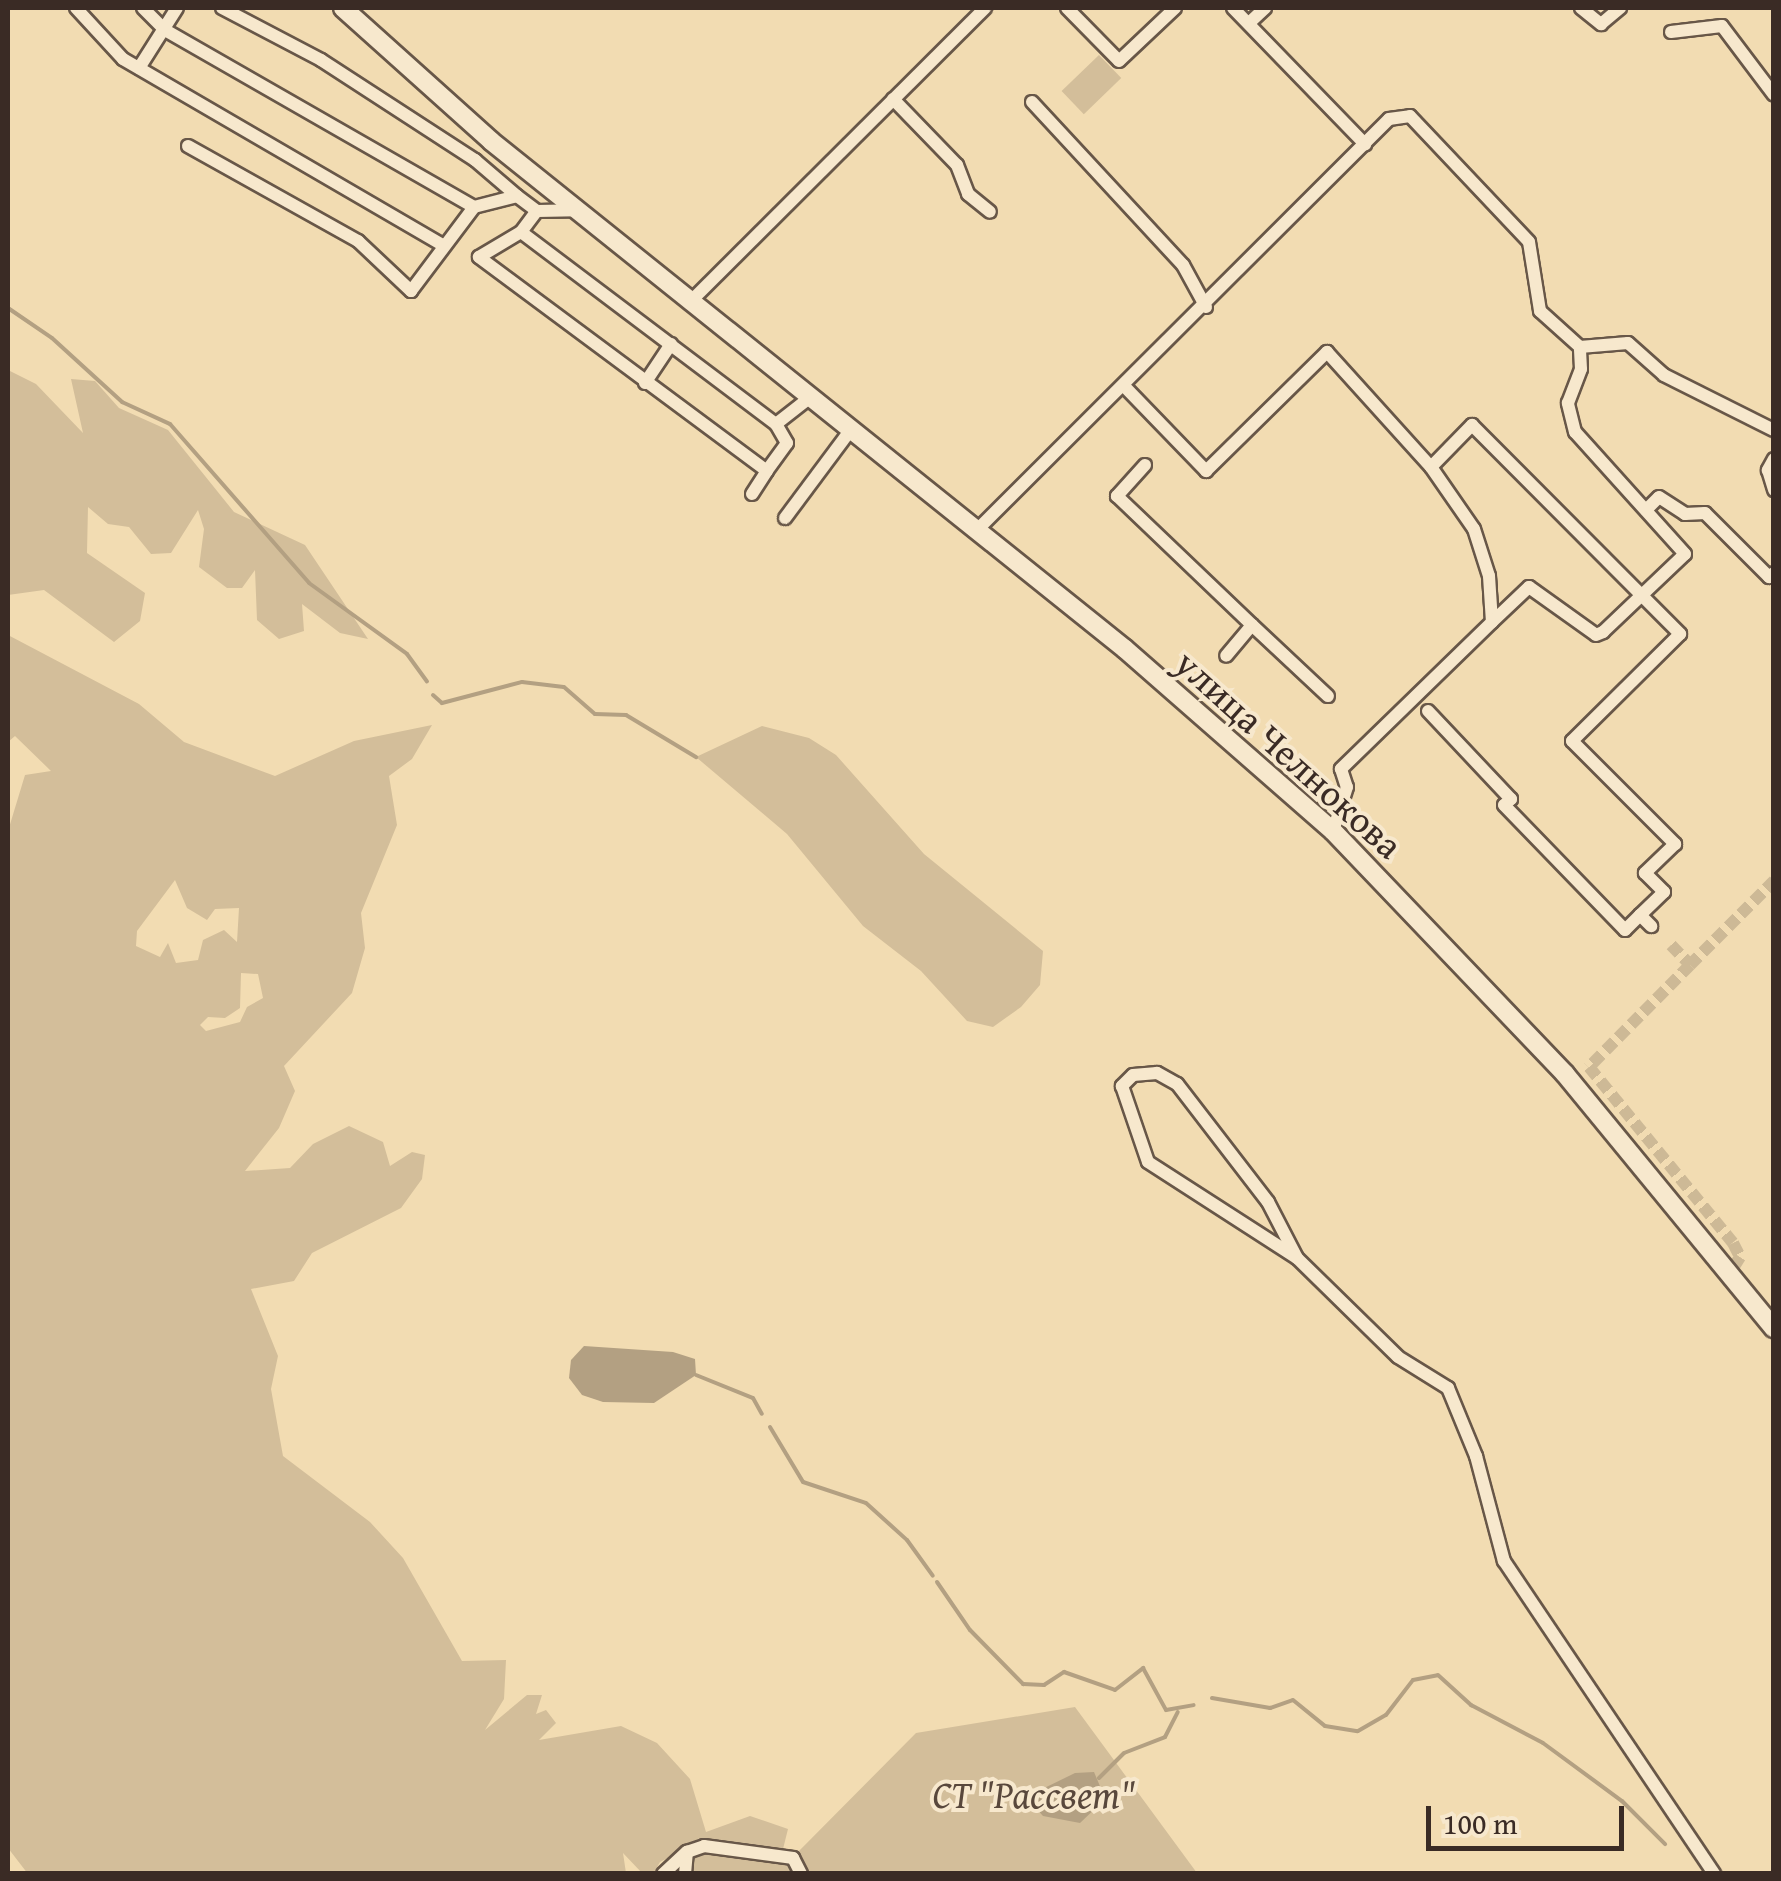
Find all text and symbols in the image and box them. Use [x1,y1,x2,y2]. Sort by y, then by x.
street label: улица Челнокова [1166,640,1412,868]
park label: СТ "Рассвет" [932,1772,1136,1818]
scale bar [1431,1786,1628,1848]
text: 100 m [1443,1801,1517,1845]

